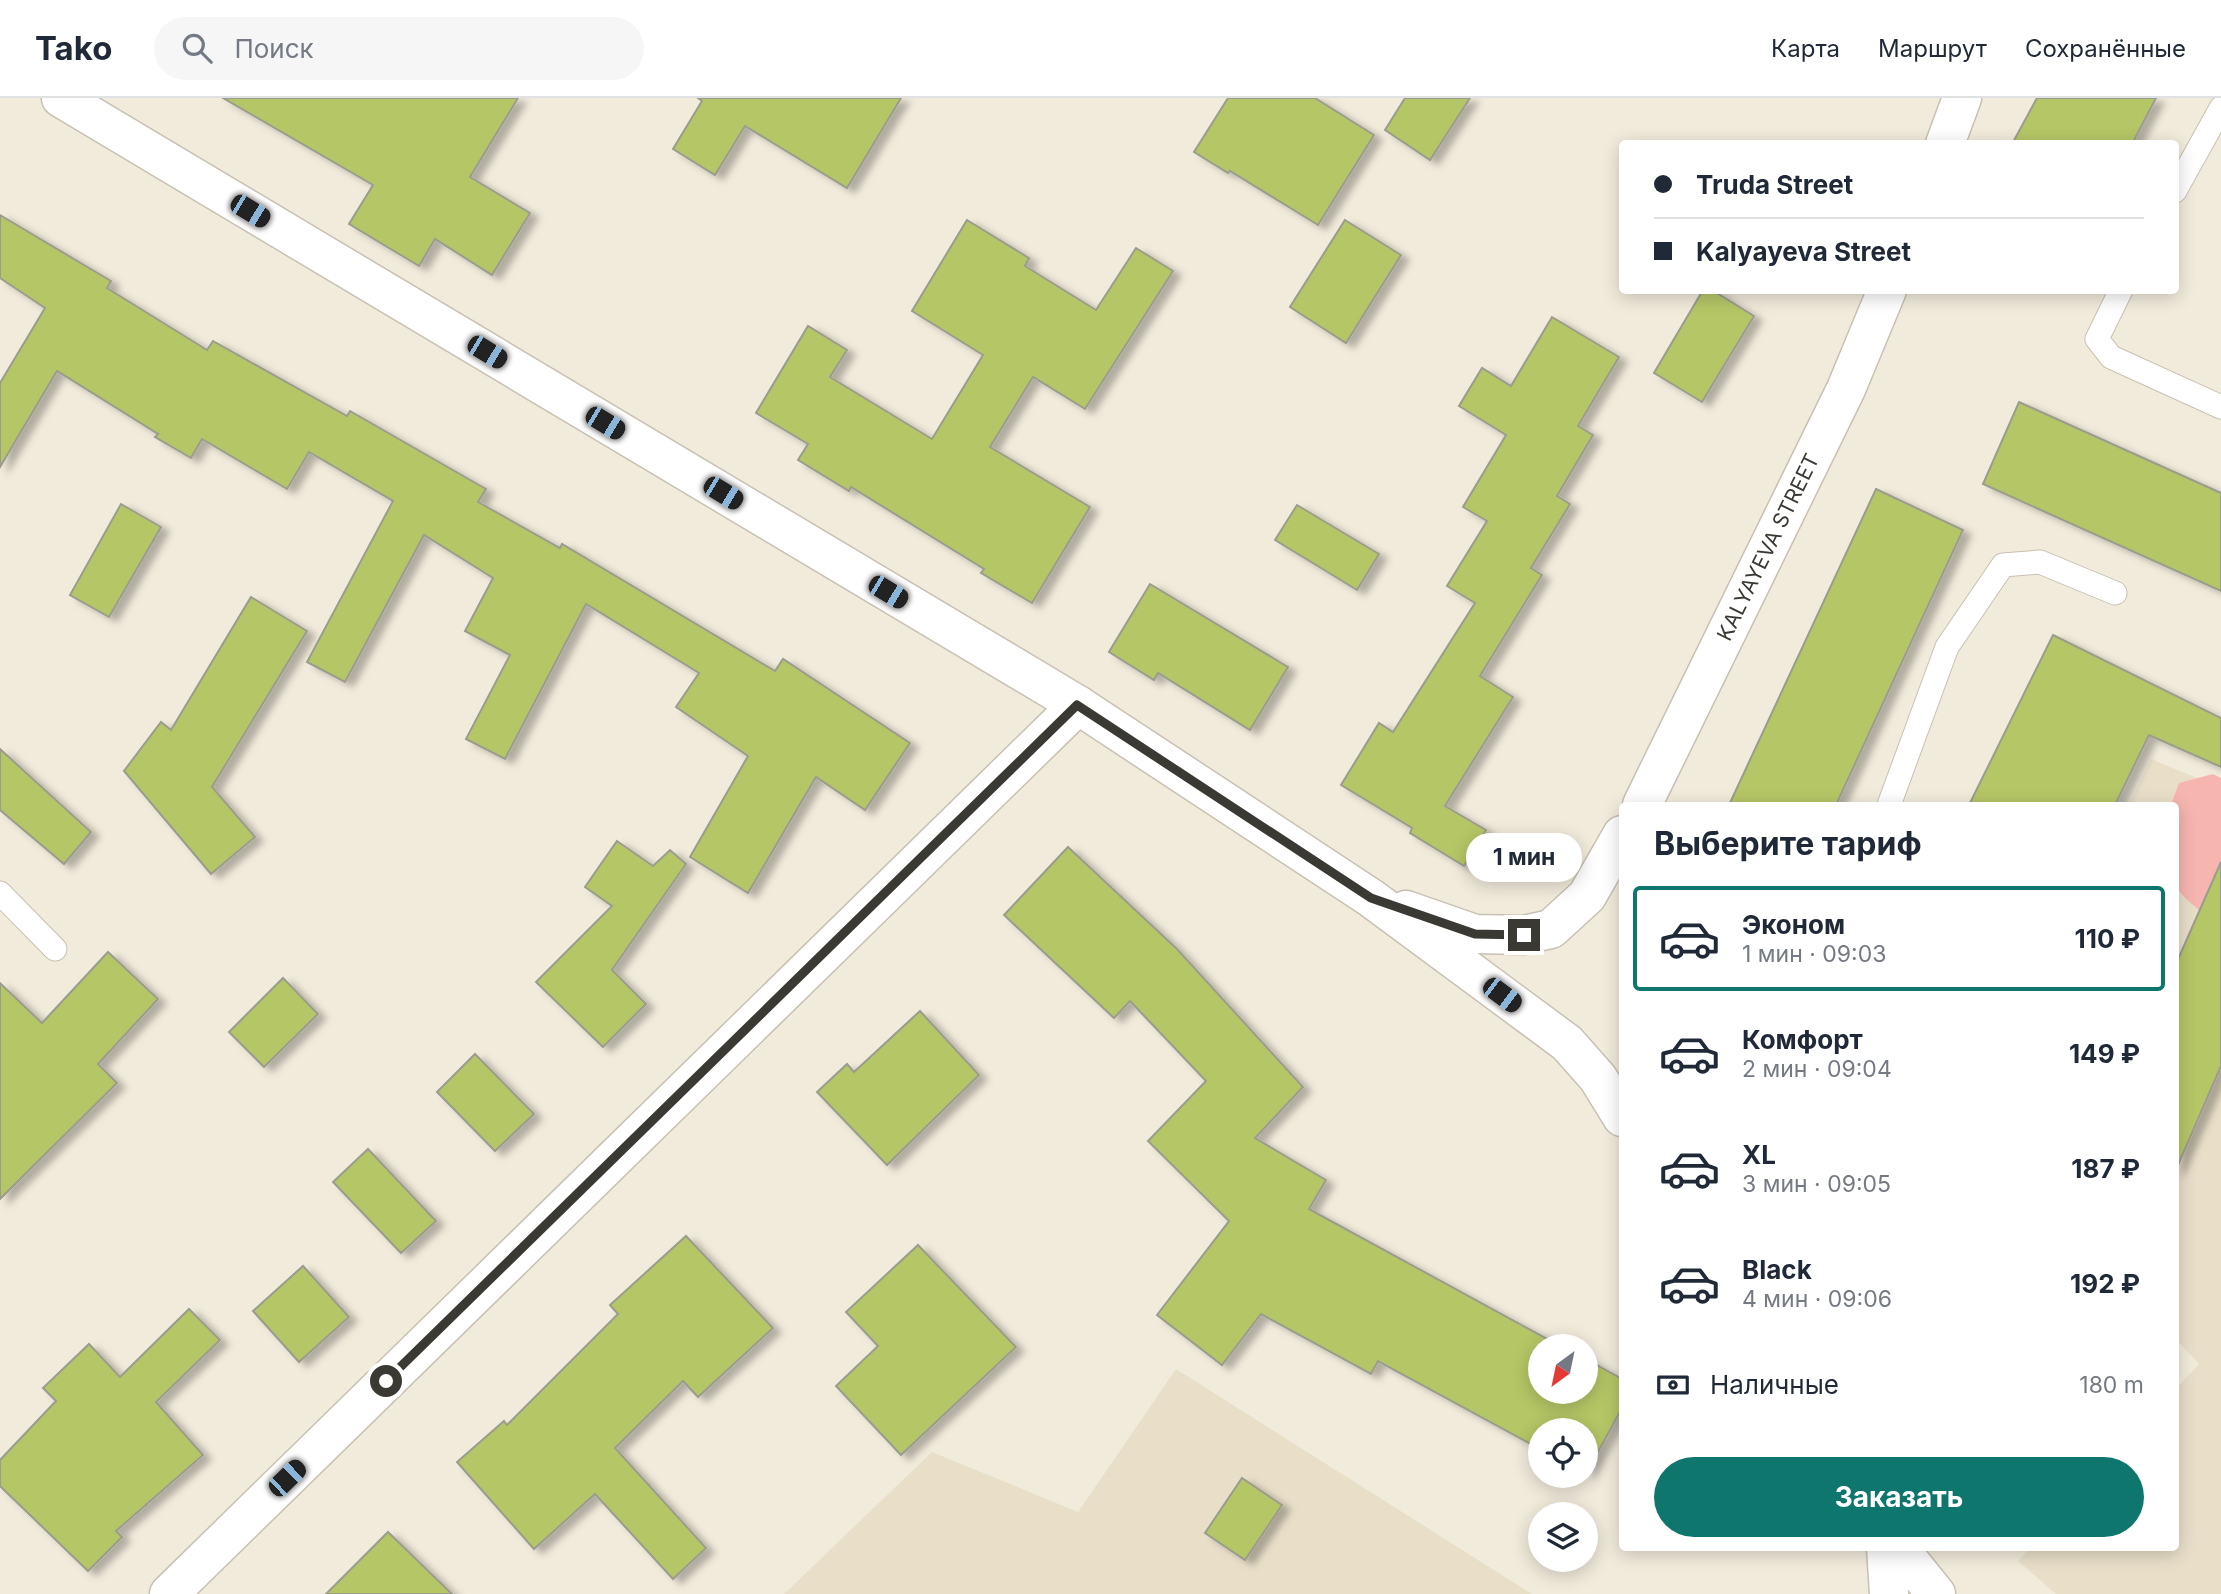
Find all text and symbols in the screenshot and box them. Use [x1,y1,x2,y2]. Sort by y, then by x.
search box [154,17,644,80]
text: Tako [35,28,112,68]
icon: search [178,29,216,67]
text: Поиск [234,33,314,64]
text: Карта [1771,34,1840,63]
text: Маршрут [1878,34,1987,63]
text: Сохранённые [2025,34,2186,63]
text: Truda Street [1696,169,1853,200]
car [227,191,274,231]
text: Kalyayeva Street [1696,236,1911,267]
car [464,332,511,372]
car [582,403,629,443]
street label: KALYAYEVA STREET [1712,449,1824,645]
car [700,473,747,513]
car [865,572,912,612]
text: Выберите тариф [1654,824,1922,863]
callout: 1 мин [1466,834,1582,882]
text: 1 мин [1493,843,1555,871]
icon: car [1658,907,1721,970]
text: Эконом [1742,909,1845,940]
route end [1508,919,1540,951]
text: 110 ₽ [2075,923,2140,954]
text: 1 мин · 09:03 [1742,940,1886,968]
car [1479,974,1526,1016]
icon: car [1658,1022,1721,1085]
text: Комфорт [1742,1024,1863,1055]
text: 149 ₽ [2069,1038,2140,1069]
text: 2 мин · 09:04 [1742,1055,1892,1083]
icon: car [1658,1137,1721,1200]
text: XL [1742,1139,1776,1170]
text: 187 ₽ [2071,1153,2140,1184]
text: 3 мин · 09:05 [1742,1170,1891,1198]
icon: car [1658,1252,1721,1315]
text: Black [1742,1254,1812,1285]
text: 192 ₽ [2070,1268,2140,1299]
text: 4 мин · 09:06 [1742,1285,1892,1313]
north arrow [1528,1334,1598,1404]
map controls [1528,1334,1598,1572]
route start [370,1365,402,1397]
icon: cash [1654,1366,1692,1404]
text: Наличные [1710,1369,1839,1400]
text: 180 m [2079,1371,2144,1399]
button: locate [1528,1418,1598,1488]
car [265,1456,310,1500]
button: Заказать [1654,1457,2144,1537]
button: layers [1528,1502,1598,1572]

